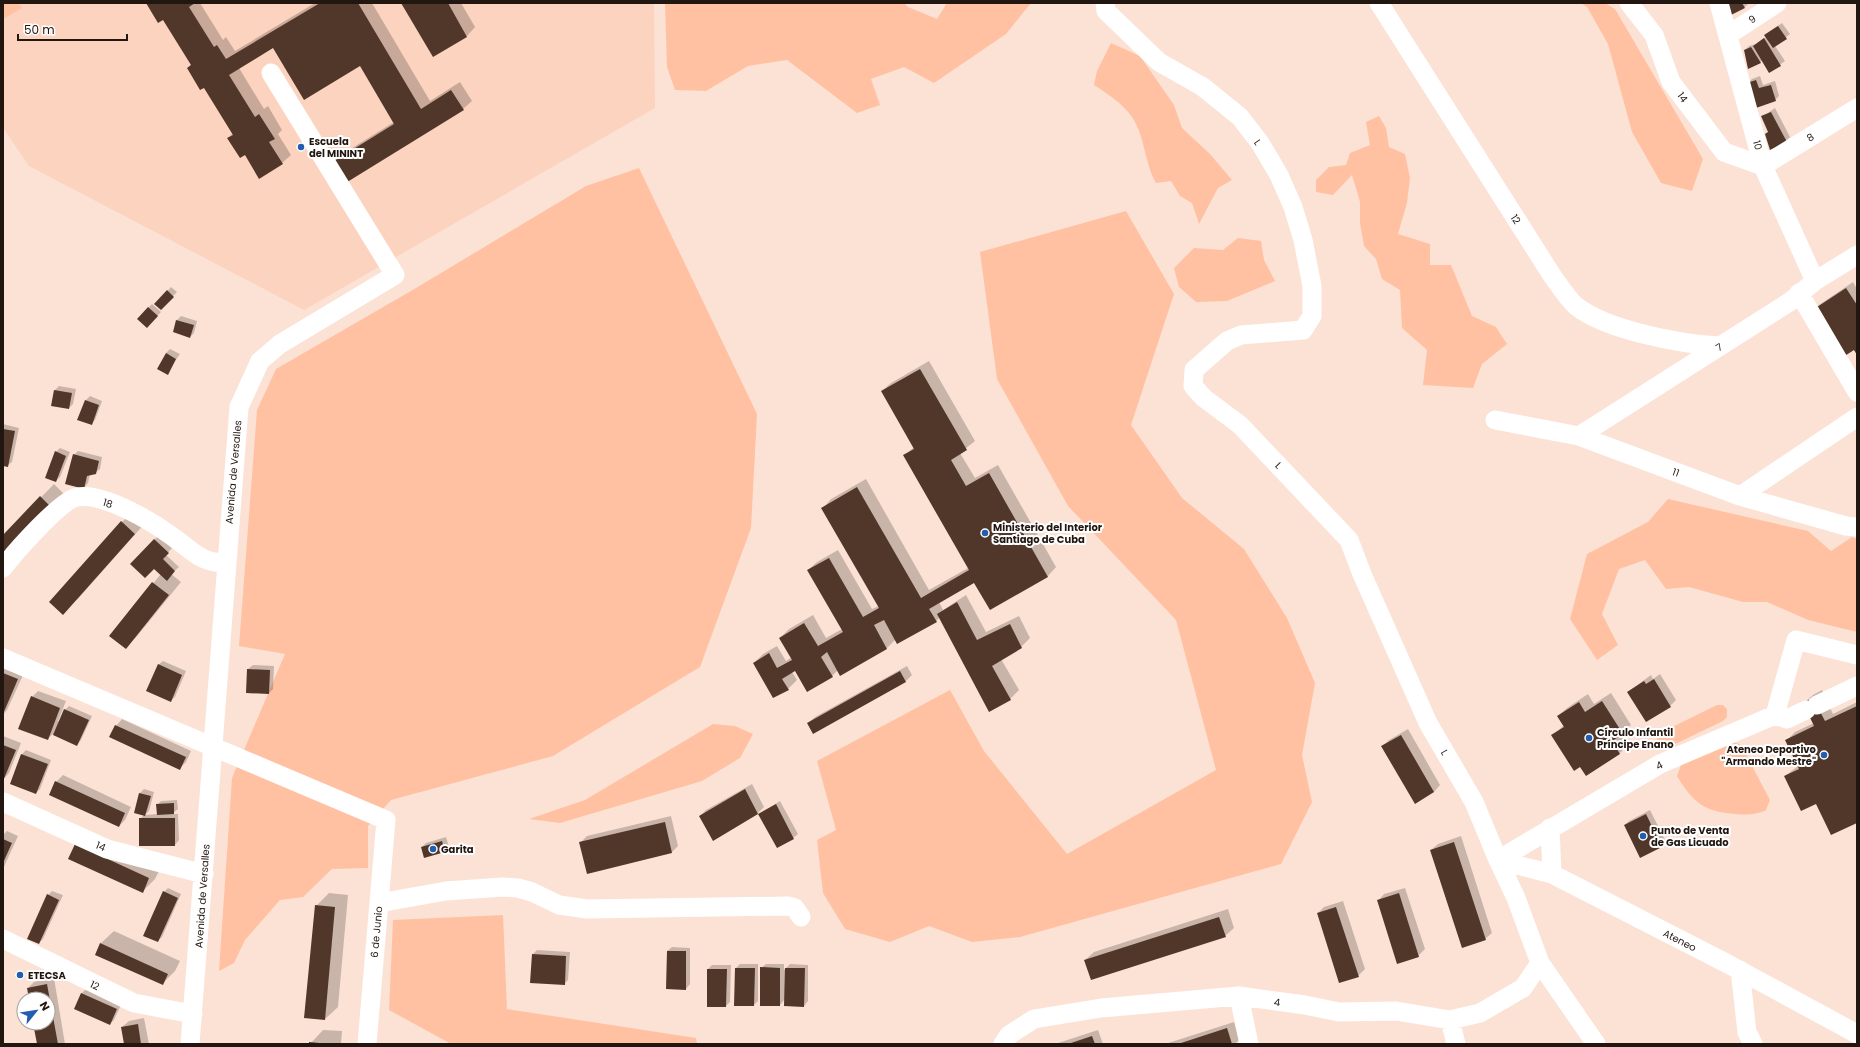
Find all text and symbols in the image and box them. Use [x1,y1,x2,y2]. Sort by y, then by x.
street label: 9 [1746,11,1759,27]
scale bar [18,16,127,42]
text: 50 m [24,21,55,38]
street label: 14 [1674,89,1691,106]
street label: 8 [1804,129,1817,145]
place label: Escuela del MININT [309,134,363,161]
street label: L [1250,136,1265,149]
street label: 10 [1749,139,1766,152]
marker: Escuela del MININT [296,142,306,152]
street label: 12 [1507,211,1524,227]
street label: 7 [1713,339,1726,355]
street label: Avenida de Versalles [221,419,246,525]
street label: L [1272,459,1286,473]
street label: 11 [1670,464,1681,481]
street label: 18 [101,495,115,512]
place label: Ministerio del Interior Santiago de Cuba [993,520,1103,547]
marker: Ministerio del Interior Santiago de Cuba [980,528,990,538]
place label: Círculo Infantil Príncipe Enano [1597,725,1674,752]
marker: Círculo Infantil Príncipe Enano [1584,733,1594,743]
place label: Ateneo Deportivo "Armando Mestre" [1721,742,1817,769]
street label: L [1437,747,1452,758]
marker: Ateneo Deportivo "Armando Mestre" [1819,750,1829,760]
street label: 4 [1653,757,1665,774]
place label: Punto de Venta de Gas Licuado [1651,823,1730,850]
marker: Punto de Venta de Gas Licuado [1638,831,1648,841]
street label: 14 [94,838,108,855]
place label: Garita [441,842,474,857]
street label: Avenida de Versalles [191,844,214,949]
marker: Garita [428,844,438,854]
street label: 6 de Junio [367,906,386,958]
street label: Ateneo [1661,926,1699,955]
place label: ETECSA [28,968,66,983]
marker: ETECSA [15,970,25,980]
street label: 12 [87,977,102,994]
north arrow [16,991,56,1031]
street label: 4 [1273,995,1281,1010]
text: N [36,998,54,1014]

